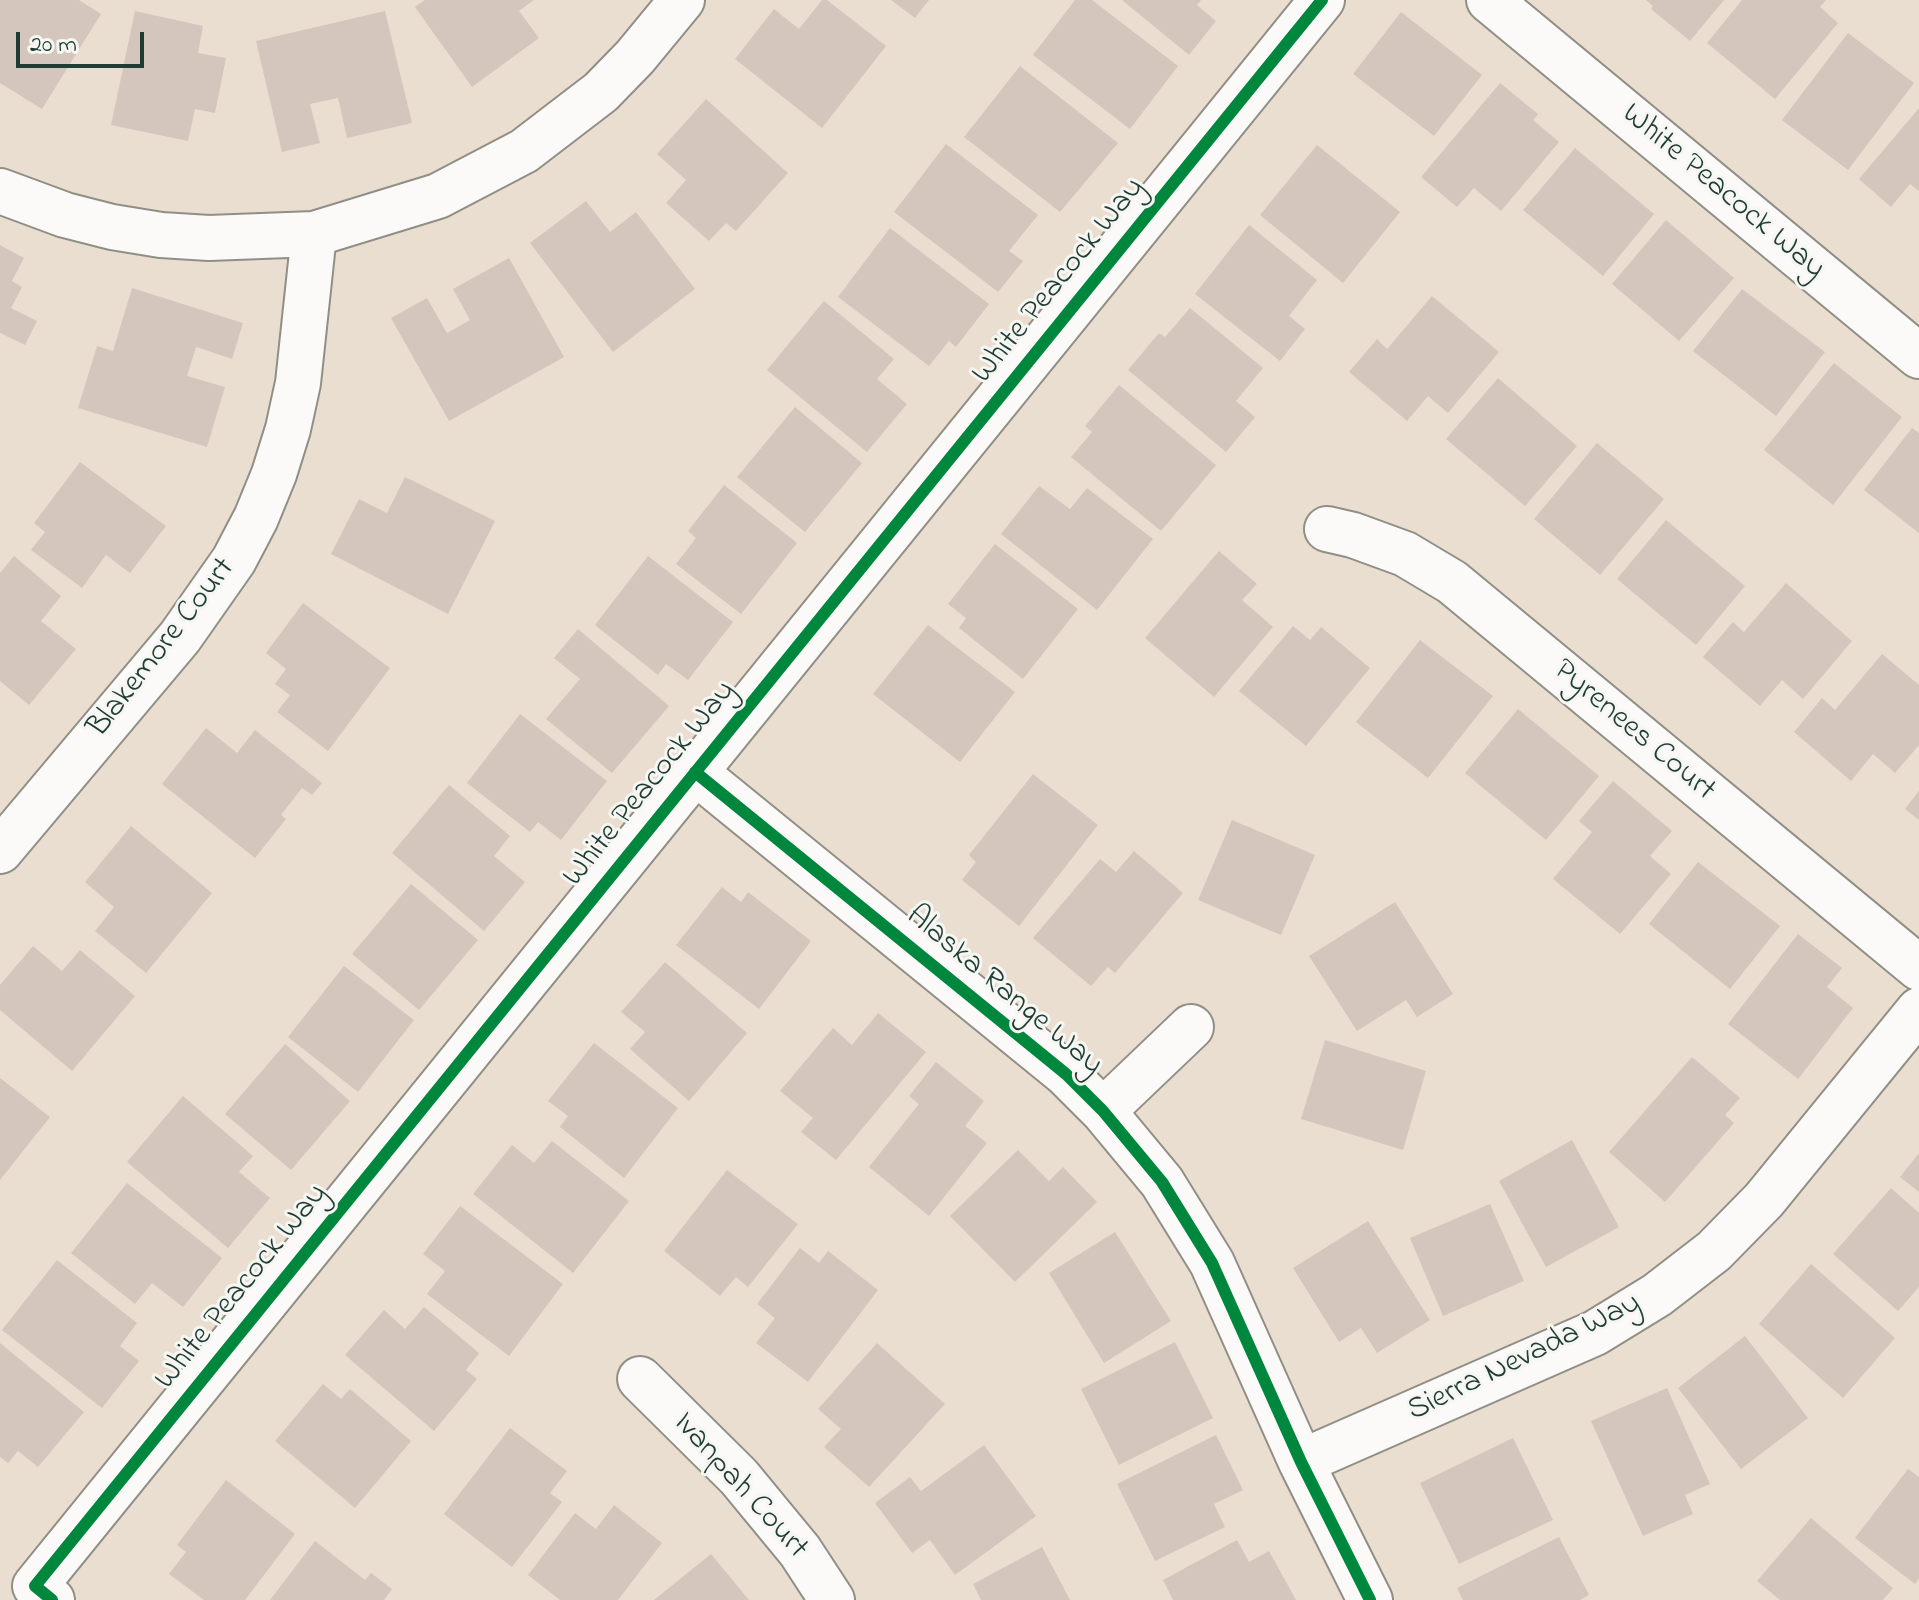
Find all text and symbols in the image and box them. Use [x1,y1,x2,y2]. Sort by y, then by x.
scale bar [20,16,148,66]
text: 20 m [30,28,77,63]
street label: White Peacock Way [1612,97,1832,289]
street label: White Peacock Way [965,171,1155,393]
street label: Blakemore Court [81,552,245,746]
street label: Pyrenees Court [1544,653,1722,811]
street label: White Peacock Way [556,674,746,896]
street label: Alaska Range Way [897,898,1109,1086]
street label: White Peacock Way [148,1177,338,1399]
street label: Sierra Nevada Way [1402,1286,1648,1432]
street label: Ivanpah Court [663,1406,815,1568]

